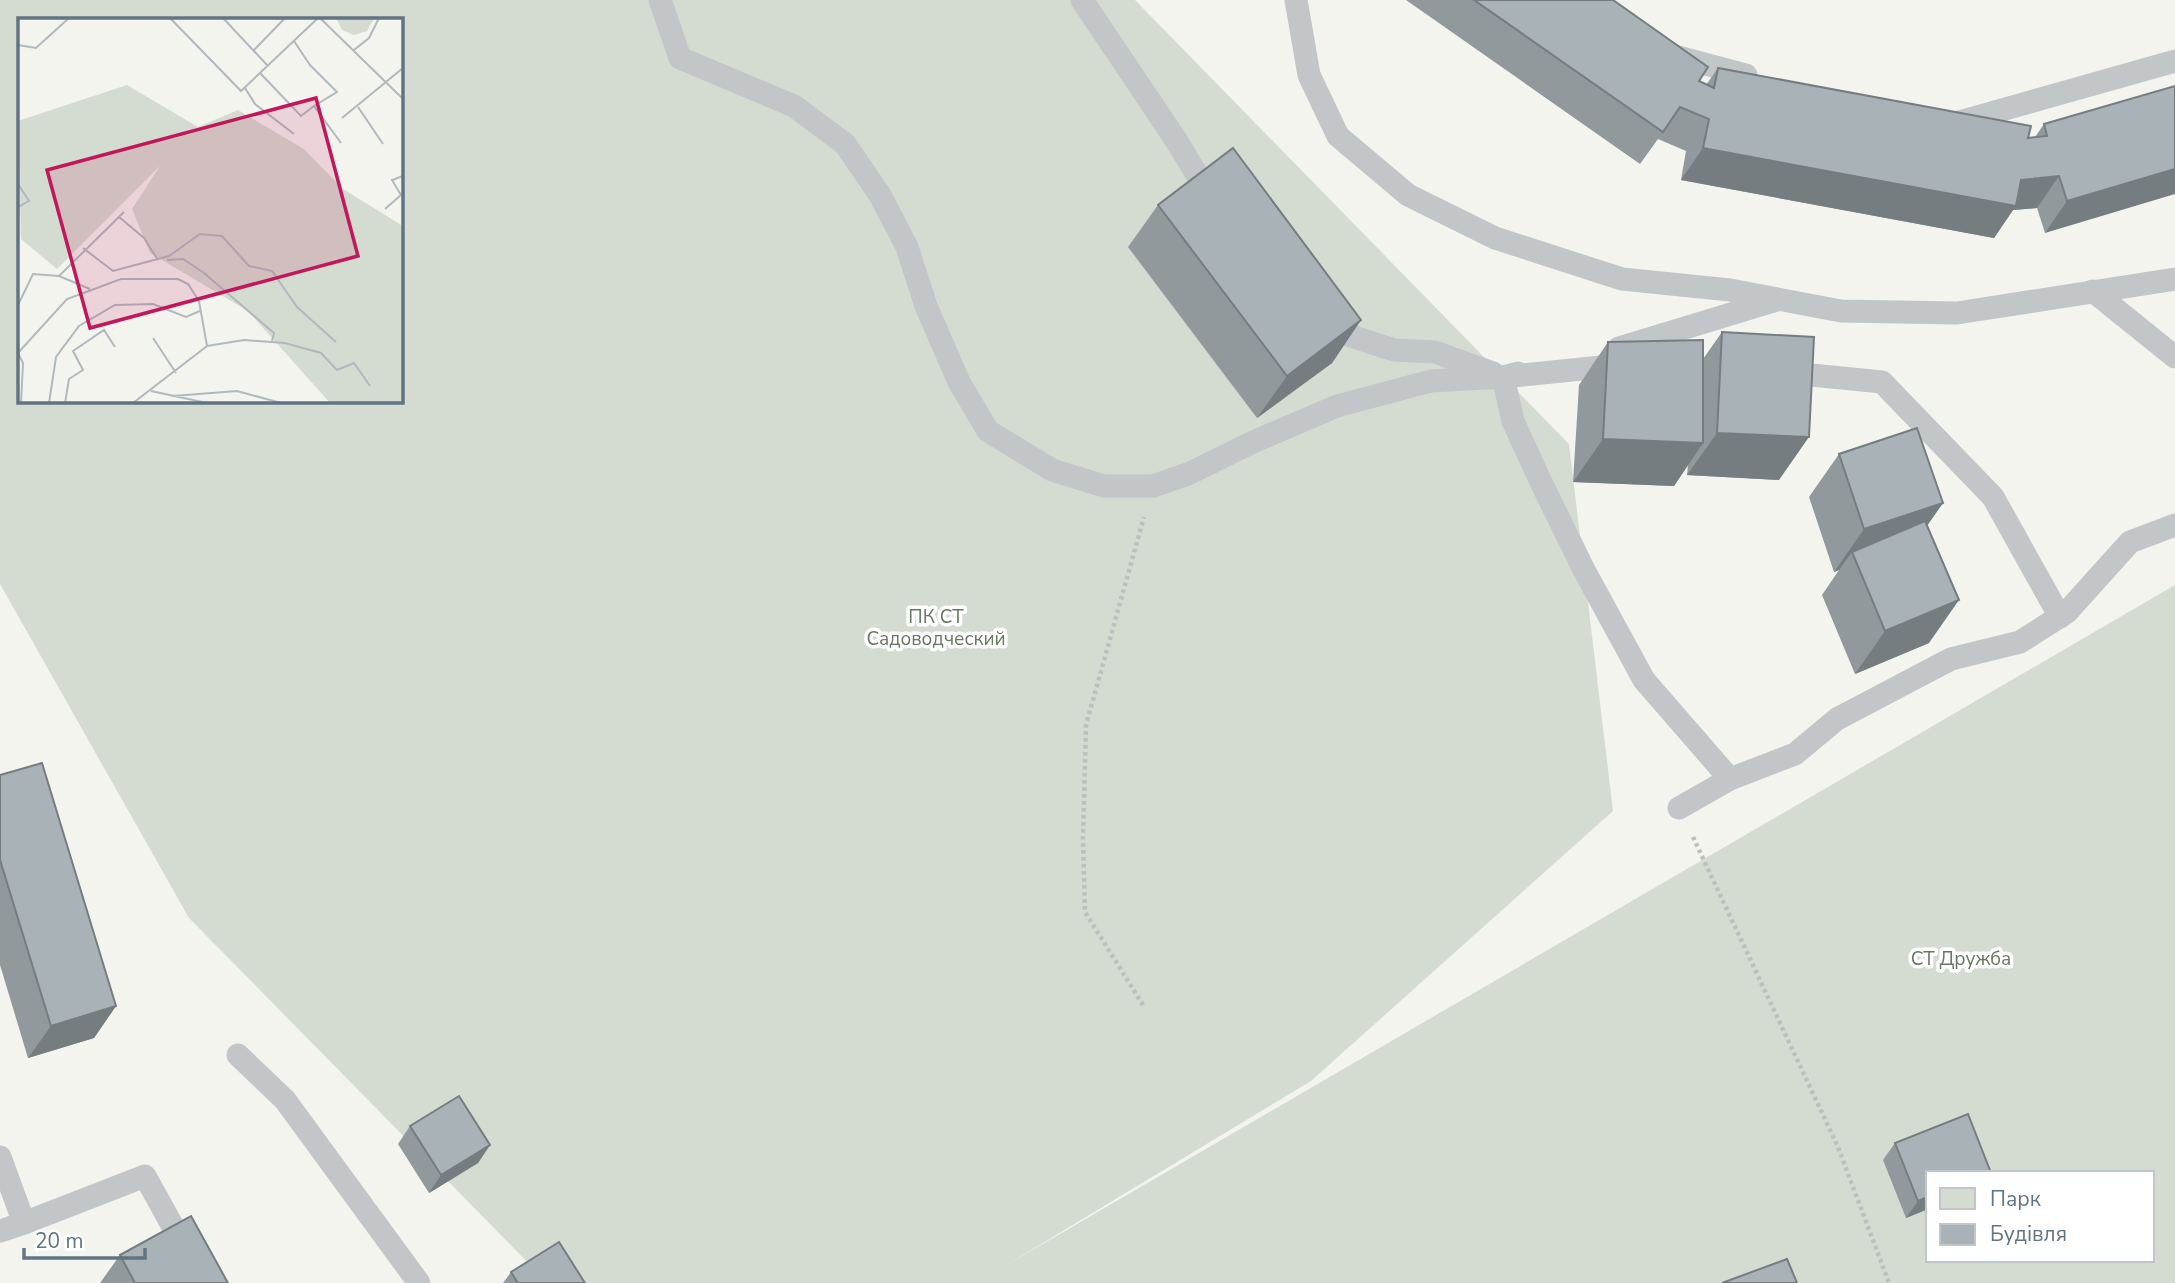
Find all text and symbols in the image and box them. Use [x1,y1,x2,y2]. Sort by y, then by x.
inset map [18,18,402,402]
park label: ПК СТ Садоводческий [866,604,1006,652]
park label: СТ Дружба [1911,946,2011,972]
legend [1926,1171,2154,1262]
text: Парк [1990,1185,2042,1213]
scale bar [24,1216,145,1260]
text: Будівля [1990,1220,2067,1248]
text: 20 m [35,1227,84,1255]

